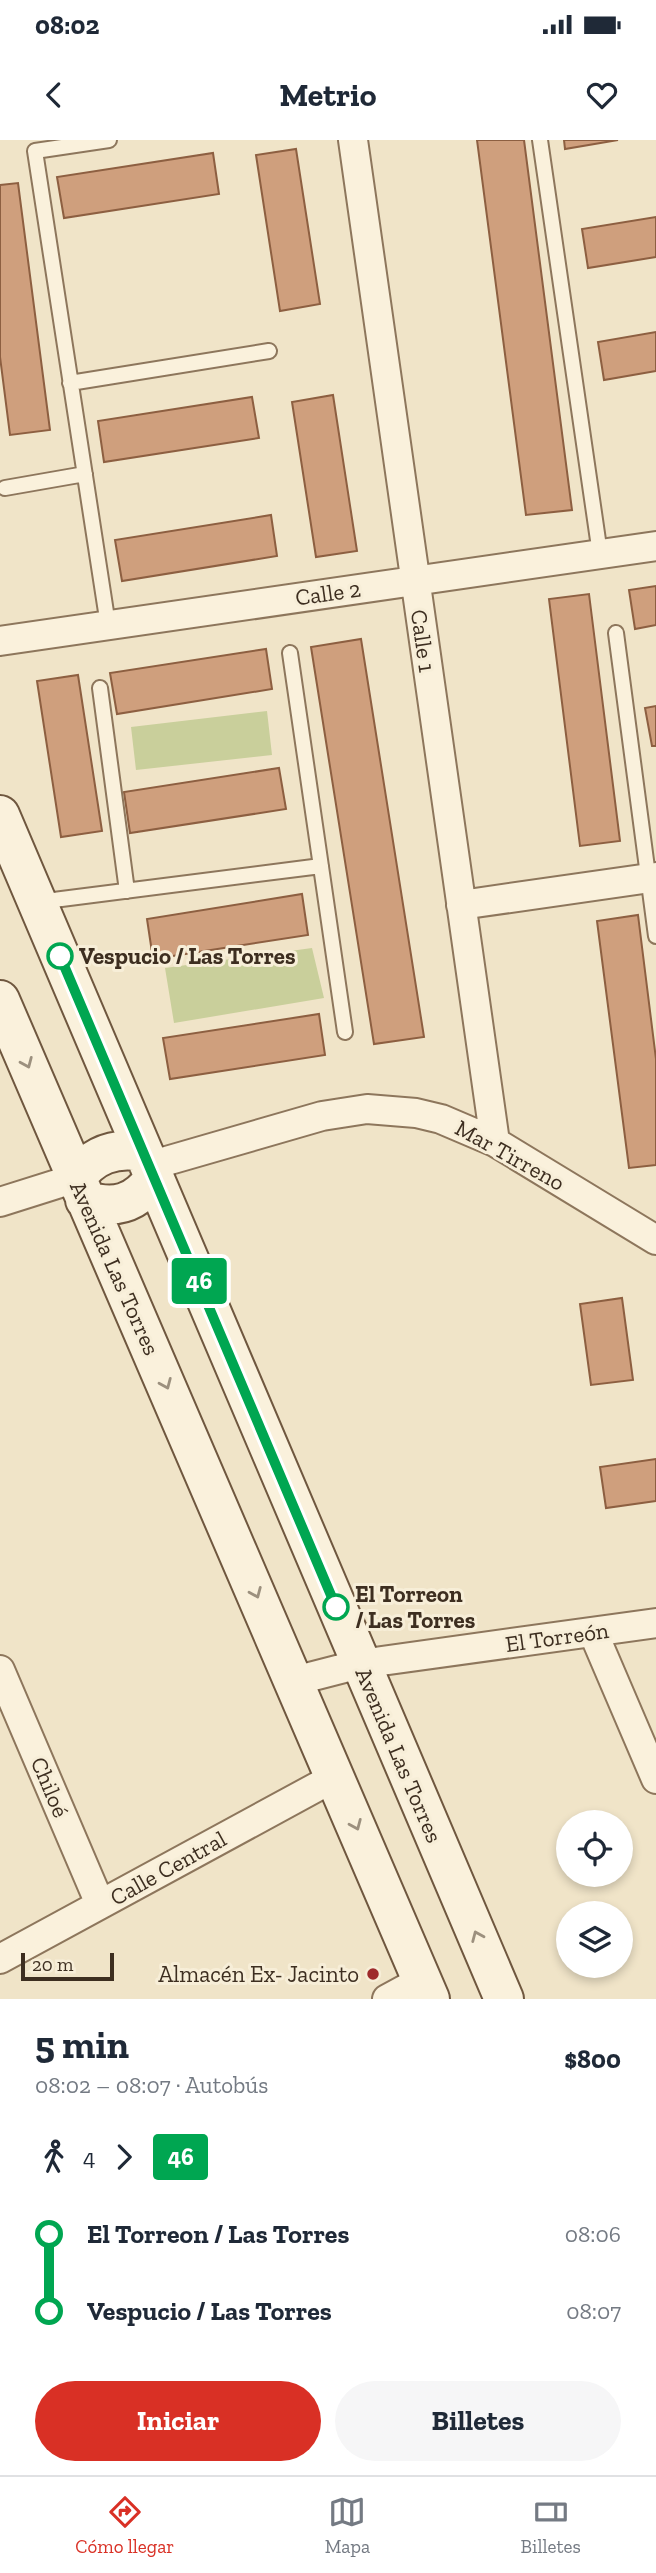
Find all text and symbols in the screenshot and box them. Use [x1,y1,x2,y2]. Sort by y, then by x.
text: 08:02 [35,9,99,41]
icon: back [35,76,73,114]
text: Metrio [280,76,376,114]
icon: heart [583,76,621,114]
street label: Calle 2 [293,575,363,611]
street label: Calle 1 [405,608,441,674]
place label: Vespucio / Las Torres [79,942,296,970]
marker: Vespucio / Las Torres [47,943,73,969]
one-way arrow [19,1056,33,1068]
street label: Mar Tirreno [450,1113,570,1197]
street label: Avenida Las Torres [64,1176,166,1360]
line badge: 46 [168,1258,230,1304]
text: 46 [186,1266,212,1295]
one-way arrow [158,1377,172,1389]
place label: El Torreon / Las Torres [355,1580,475,1634]
one-way arrow [248,1586,262,1598]
marker: El Torreon / Las Torres [323,1594,349,1620]
street label: El Torreón [503,1616,611,1658]
street label: Avenida Las Torres [349,1663,449,1847]
street label: Chiloé [25,1753,75,1821]
map controls [556,1810,633,1978]
button: locate [556,1810,633,1887]
one-way arrow [347,1818,361,1830]
street label: Calle Central [105,1825,231,1911]
button: layers [556,1901,633,1978]
one-way arrow [471,1931,485,1944]
scale bar [21,1950,114,1982]
text: 20 m [32,1953,73,1976]
place label: Almacén Ex- Jacinto [158,1960,359,1988]
marker: Almacén Ex- Jacinto [365,1966,381,1982]
text: 5 min [35,2022,129,2068]
text: $800 [564,2043,621,2075]
text: 08:02 – 08:07 · Autobús [35,2071,268,2099]
icon: walk [35,2138,73,2176]
icon: forward [105,2138,143,2176]
text: 46 [167,2142,194,2171]
text: 4 [83,2143,95,2171]
text: El Torreon / Las Torres [87,2218,349,2250]
text: 08:06 [565,2220,621,2248]
text: Vespucio / Las Torres [87,2295,332,2327]
text: 08:07 [566,2297,621,2325]
button: Iniciar [35,2381,321,2461]
button: Billetes [335,2381,621,2461]
tab: Cómo llegar [75,2493,174,2558]
tab: Mapa [325,2493,370,2558]
tab: Billetes [521,2493,581,2558]

